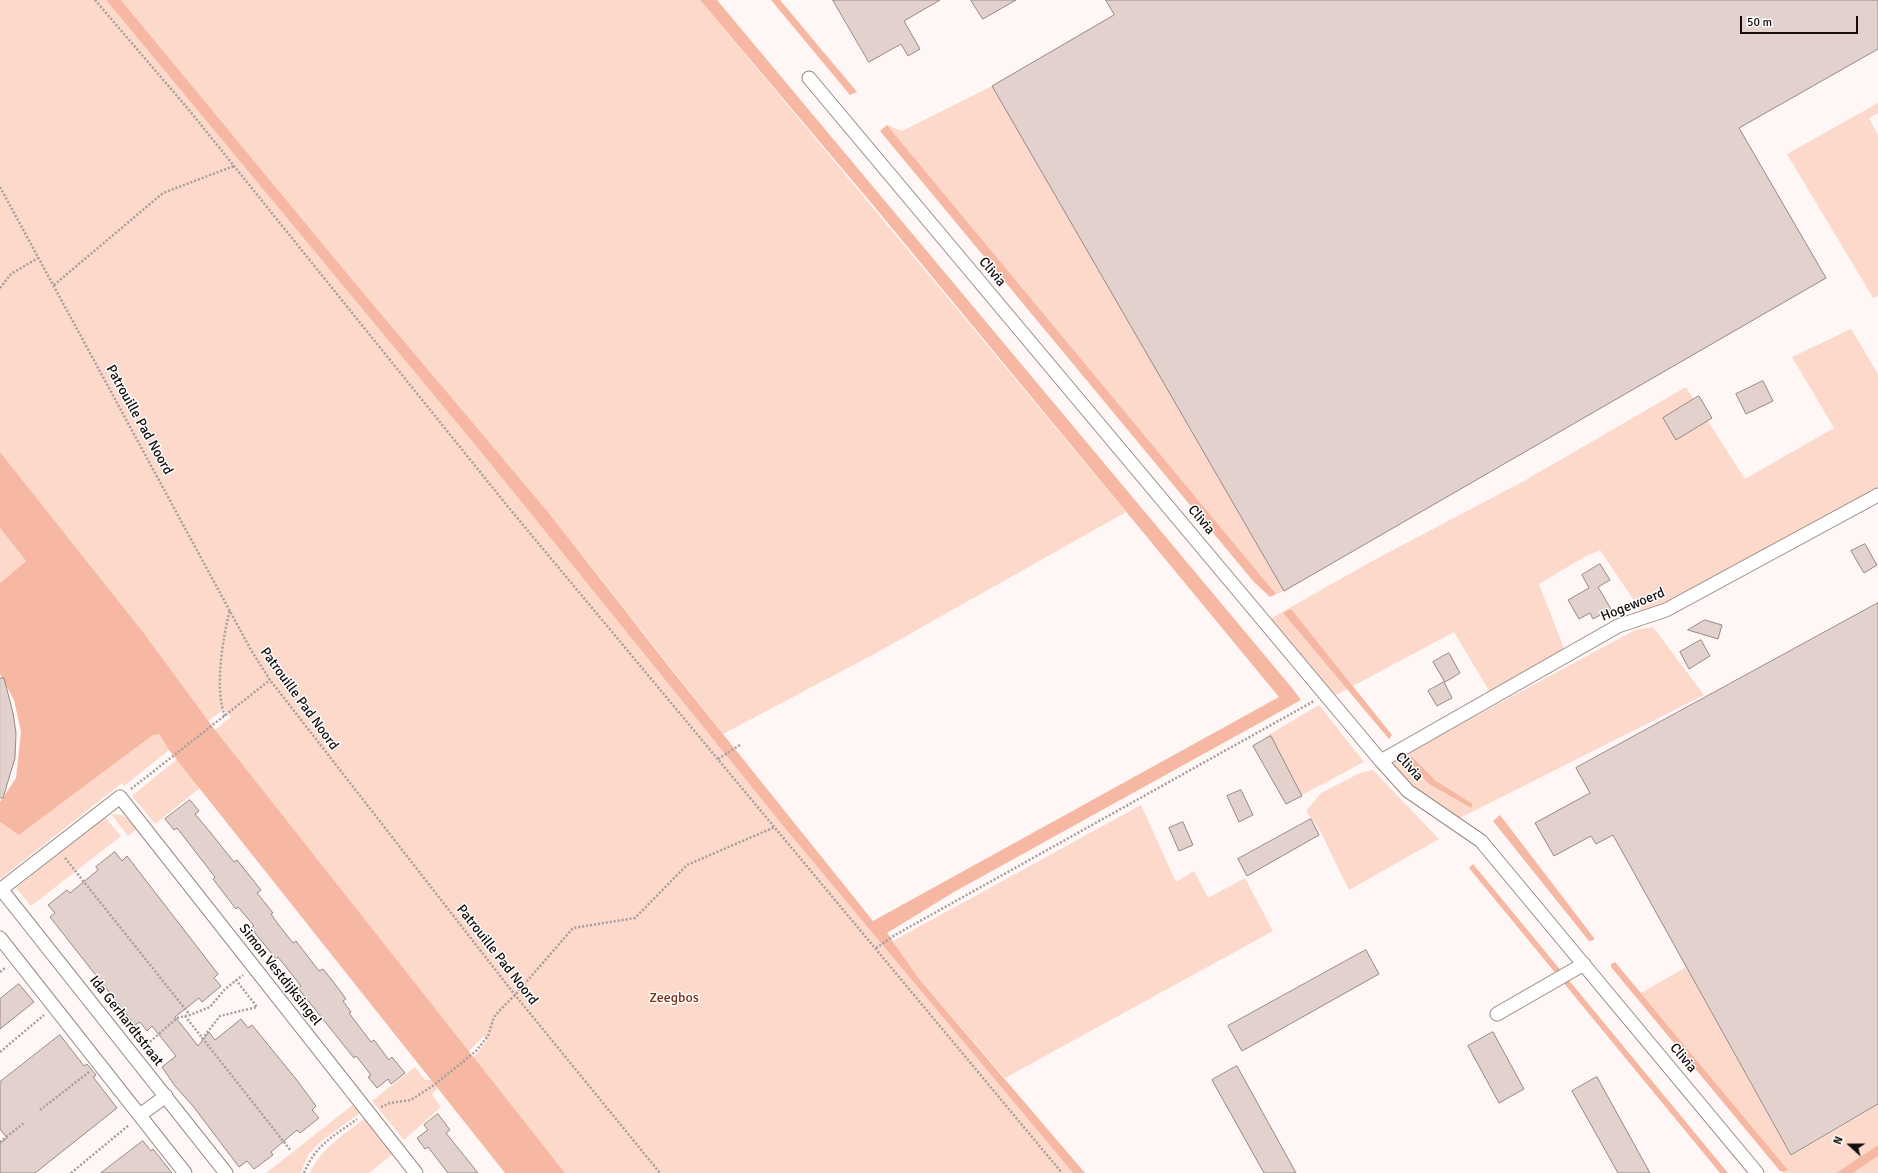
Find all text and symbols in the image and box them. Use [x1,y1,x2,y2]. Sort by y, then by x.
scale bar [1742,8,1860,34]
text: 50 m [1747,15,1772,30]
street label: Clivia [975,254,1009,290]
street label: Patrouille Pad Noord [102,362,176,478]
street label: Clivia [1184,502,1218,538]
street label: Hogewoerd [1599,585,1667,625]
street label: Patrouille Pad Noord [256,644,342,754]
street label: Clivia [1392,749,1426,785]
street label: Patrouille Pad Noord [453,901,541,1009]
street label: Simon Vestdijksingel [235,921,325,1029]
street label: Ida Gerhardtstraat [86,973,166,1069]
park label: Zeegbos [649,990,699,1006]
street label: Clivia [1666,1040,1700,1076]
north arrow [1830,1125,1870,1165]
text: N [1831,1135,1846,1146]

